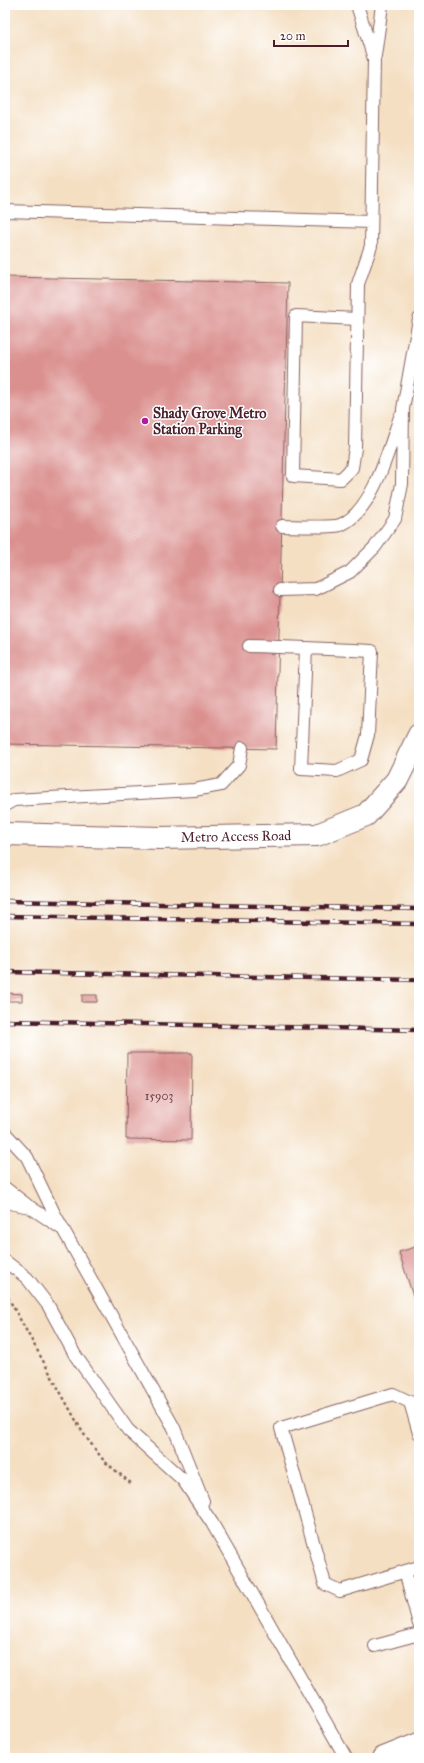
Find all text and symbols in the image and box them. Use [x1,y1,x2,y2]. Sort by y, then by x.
scale bar [274,22,348,48]
text: 20 m [280,29,306,43]
place label: Shady Grove Metro Station Parking [153,405,267,439]
marker: Shady Grove Metro Station Parking [140,416,150,426]
street label: Metro Access Road [181,827,291,846]
house number: 15903 [145,1089,173,1103]

